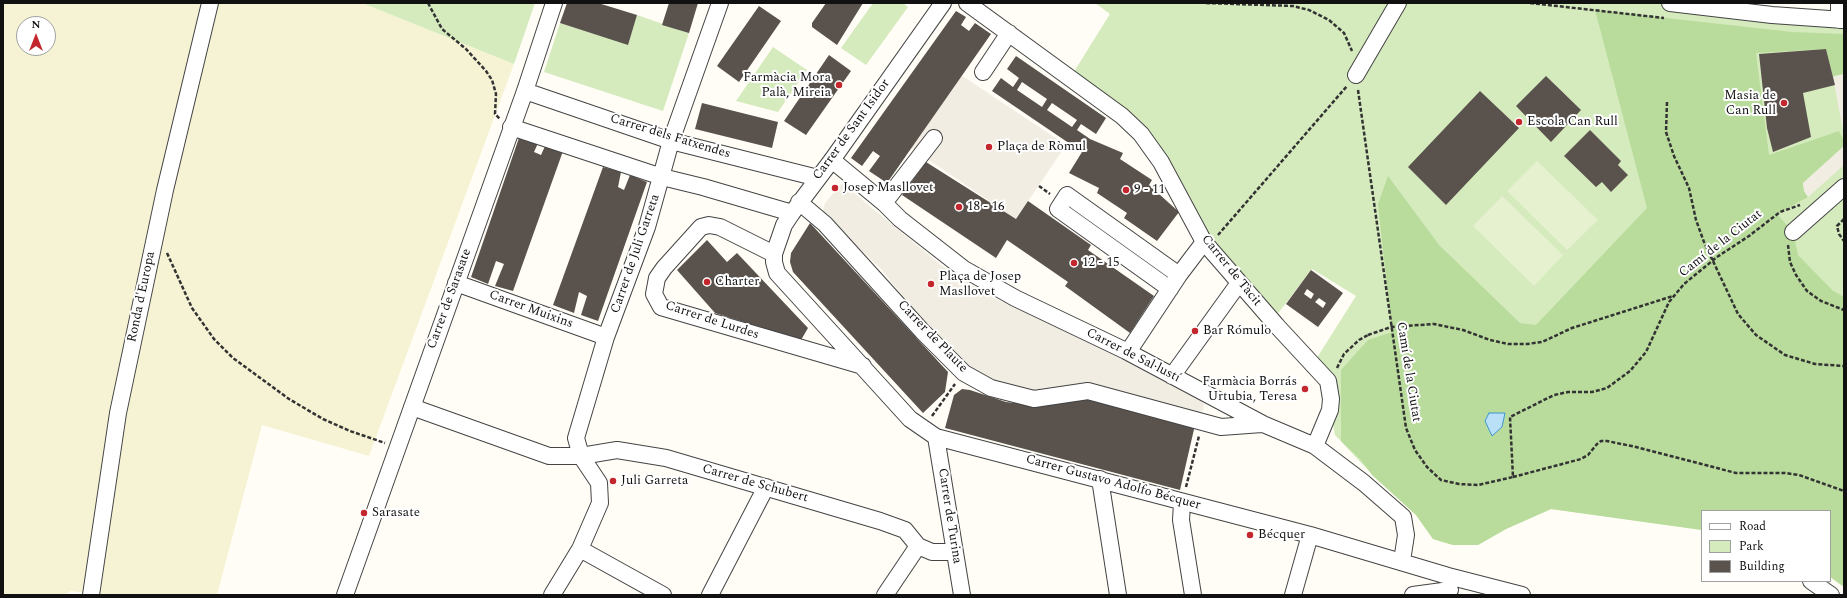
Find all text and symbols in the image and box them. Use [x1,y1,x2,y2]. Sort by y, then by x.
north arrow [16,16,56,56]
text: N [32,16,40,33]
place label: Farmàcia Mora Palà, Mireia [743,70,831,101]
street label: Carrer de Sant Isidor [810,77,894,183]
marker: Farmàcia Mora Palà, Mireia [834,80,844,90]
place label: Masia de Can Rull [1724,88,1776,119]
marker: Masia de Can Rull [1779,98,1789,108]
street label: Carrer dels Fatxendes [608,111,732,163]
place label: Escola Can Rull [1527,114,1618,130]
marker: Escola Can Rull [1514,117,1524,127]
place label: Plaça de Ròmul [997,139,1086,155]
marker: Plaça de Ròmul [984,142,994,152]
place label: Josep Masllovet [843,180,934,196]
place label: 9 - 11 [1134,182,1165,198]
marker: Josep Masllovet [830,183,840,193]
marker: 9 - 11 [1121,185,1131,195]
street label: Carrer de Juli Garreta [608,192,664,316]
place label: 18 - 16 [967,199,1004,215]
marker: 18 - 16 [954,202,964,212]
street label: Camí de la Ciutat [1676,207,1766,281]
street label: Carrer de Tàcit [1198,232,1264,310]
street label: Carrer de Sarasate [425,247,475,351]
street label: Ronda d'Europa [125,250,159,344]
place label: 12 - 15 [1082,255,1119,271]
marker: 12 - 15 [1069,258,1079,268]
place label: Plaça de Josep Masllovet [939,269,1021,300]
place label: Charter [715,274,760,290]
marker: Charter [702,277,712,287]
marker: Plaça de Josep Masllovet [926,279,936,289]
street label: Carrer Muixins [487,288,575,332]
street label: Carrer de Plaute [894,298,970,376]
street label: Carrer de Lurdes [663,299,761,343]
street label: Camí de la Ciutat [1392,321,1424,423]
place label: Bar Rómulo [1203,323,1271,339]
street label: Carrer de Sal·lustí [1083,326,1183,386]
marker: Bar Rómulo [1190,326,1200,336]
place label: Farmàcia Borrás Urtubia, Teresa [1202,374,1297,405]
marker: Farmàcia Borrás Urtubia, Teresa [1300,384,1310,394]
street label: Carrer Gustavo Adolfo Bécquer [1024,452,1202,514]
street label: Carrer de Schubert [700,461,810,507]
street label: Carrer de Turina [934,467,964,565]
place label: Juli Garreta [621,473,688,489]
marker: Juli Garreta [608,476,618,486]
place label: Sarasate [372,505,420,521]
marker: Sarasate [359,508,369,518]
legend [1701,510,1831,582]
text: Road [1739,517,1766,536]
place label: Bécquer [1258,527,1305,543]
marker: Bécquer [1245,530,1255,540]
text: Park [1739,537,1764,556]
text: Building [1739,557,1785,576]

